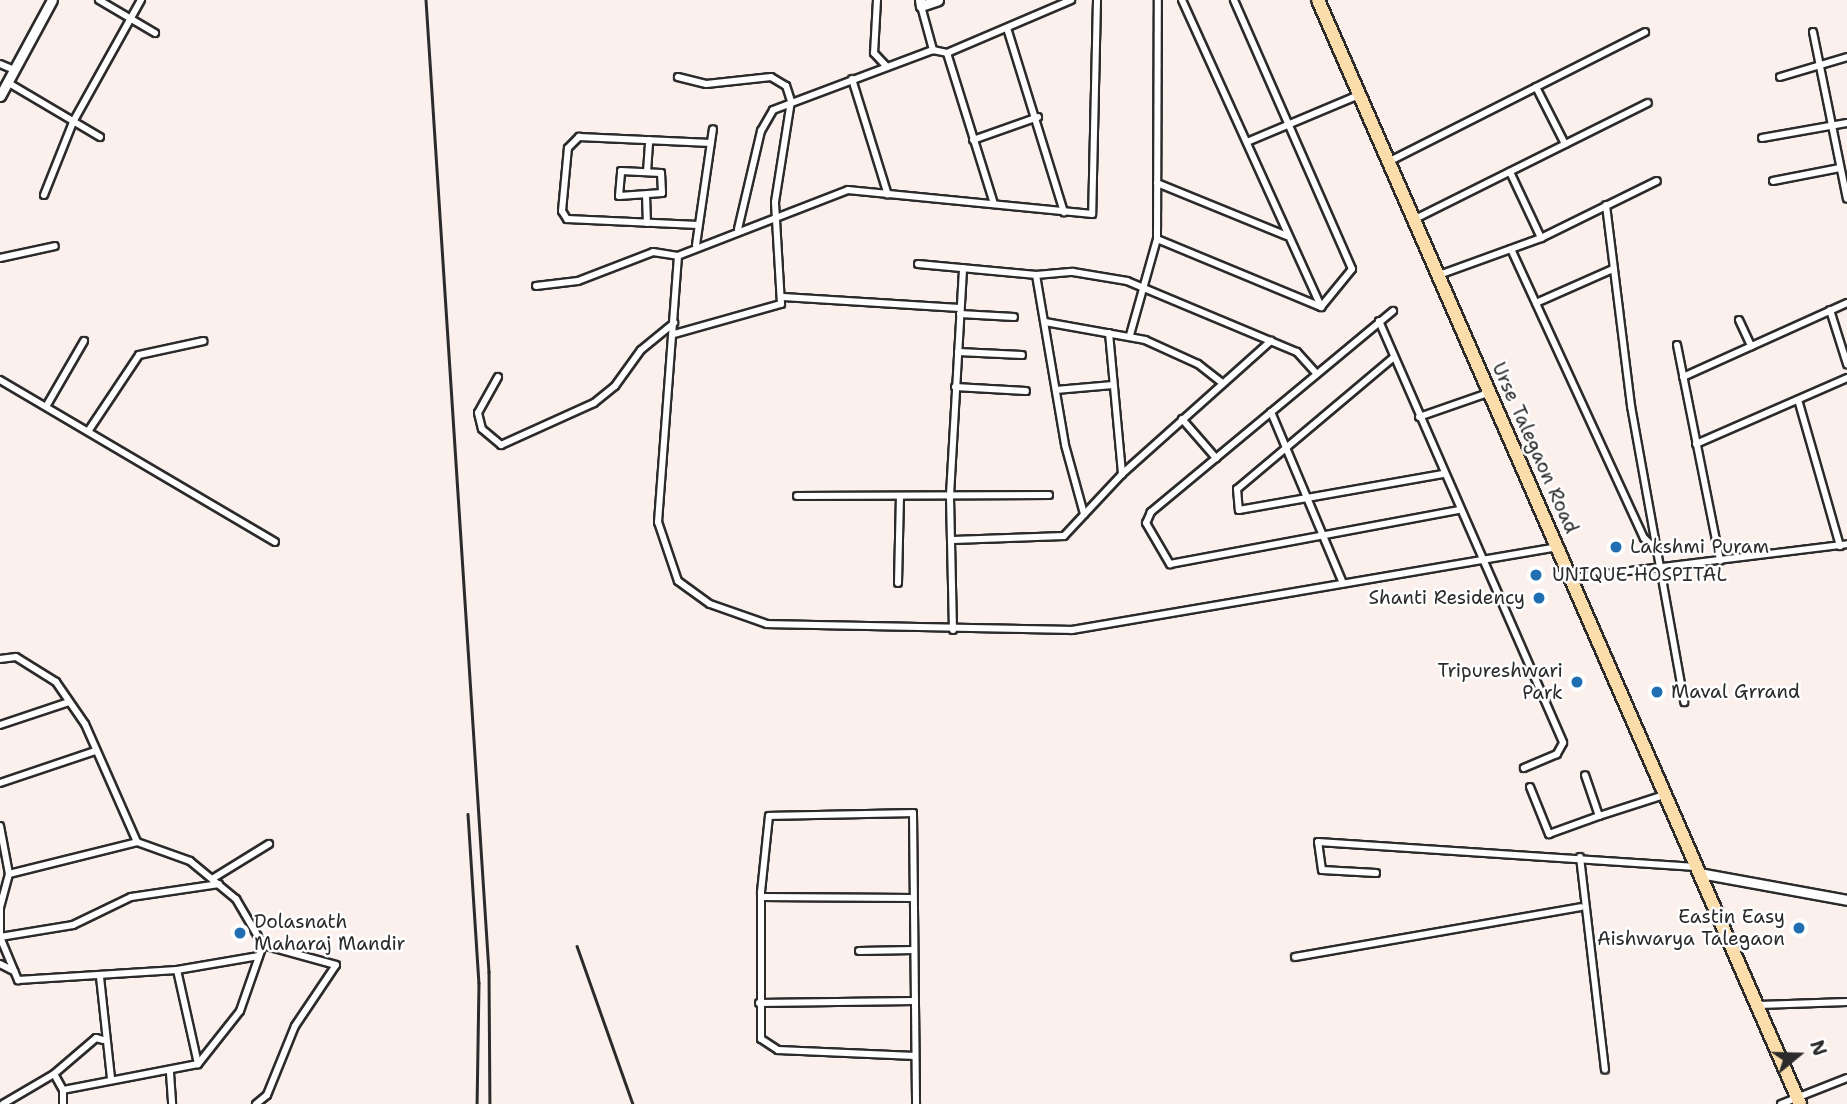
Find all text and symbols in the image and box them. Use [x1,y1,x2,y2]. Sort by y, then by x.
street label: Urse Talegaon Road [1487,359,1583,537]
place label: Lakshmi Puram [1630,536,1769,558]
marker: Lakshmi Puram [1608,539,1624,555]
place label: UNIQUE HOSPITAL [1552,564,1727,586]
marker: UNIQUE HOSPITAL [1526,565,1546,585]
place label: Shanti Residency [1369,587,1525,609]
marker: Shanti Residency [1531,590,1547,606]
place label: Tripureshwari Park [1437,660,1563,704]
marker: Tripureshwari Park [1569,674,1585,690]
place label: Maval Grrand [1671,681,1800,703]
marker: Maval Grrand [1649,684,1665,700]
place label: Eastin Easy Aishwarya Talegaon [1597,906,1785,950]
place label: Dolasnath Maharaj Mandir [254,911,406,955]
marker: Eastin Easy Aishwarya Talegaon [1791,920,1807,936]
marker: Dolasnath Maharaj Mandir [232,925,248,941]
north arrow [1763,1020,1833,1090]
text: N [1804,1037,1833,1059]

